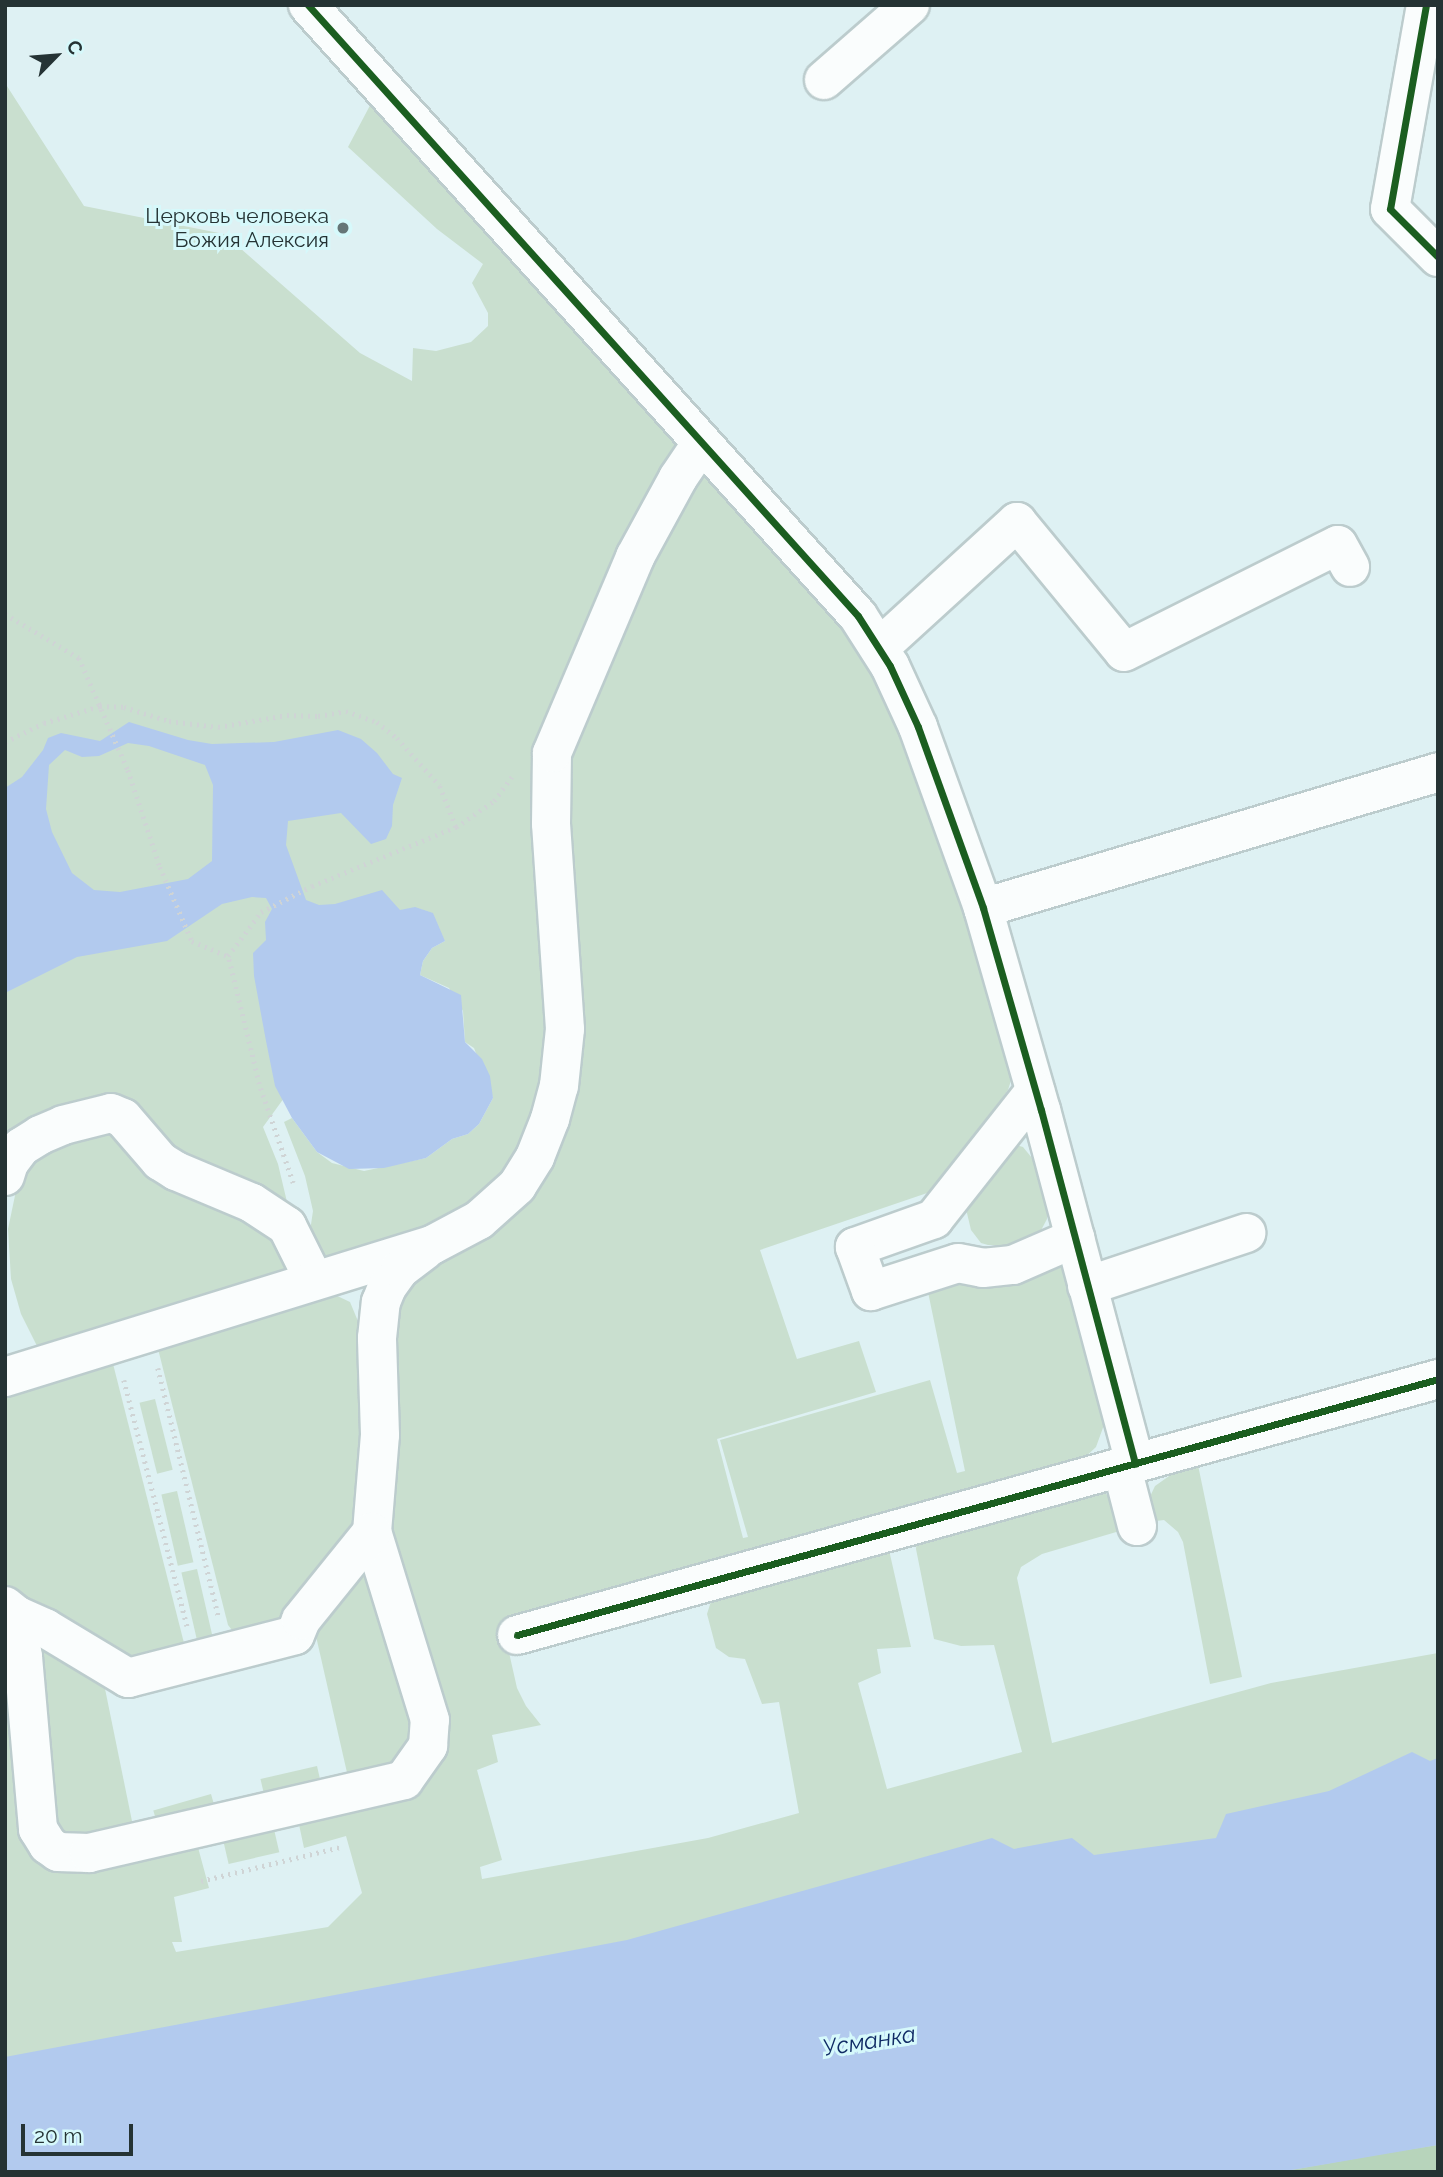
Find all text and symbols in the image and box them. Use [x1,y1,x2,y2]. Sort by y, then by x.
north arrow [21,21,91,91]
text: С [62,37,88,58]
place label: Церковь человека Божия Алексия [145,203,329,253]
marker: Церковь человека Божия Алексия [335,220,351,236]
water label: Усманка [820,2020,918,2062]
scale bar [24,2110,136,2154]
text: 20 m [34,2123,82,2148]

